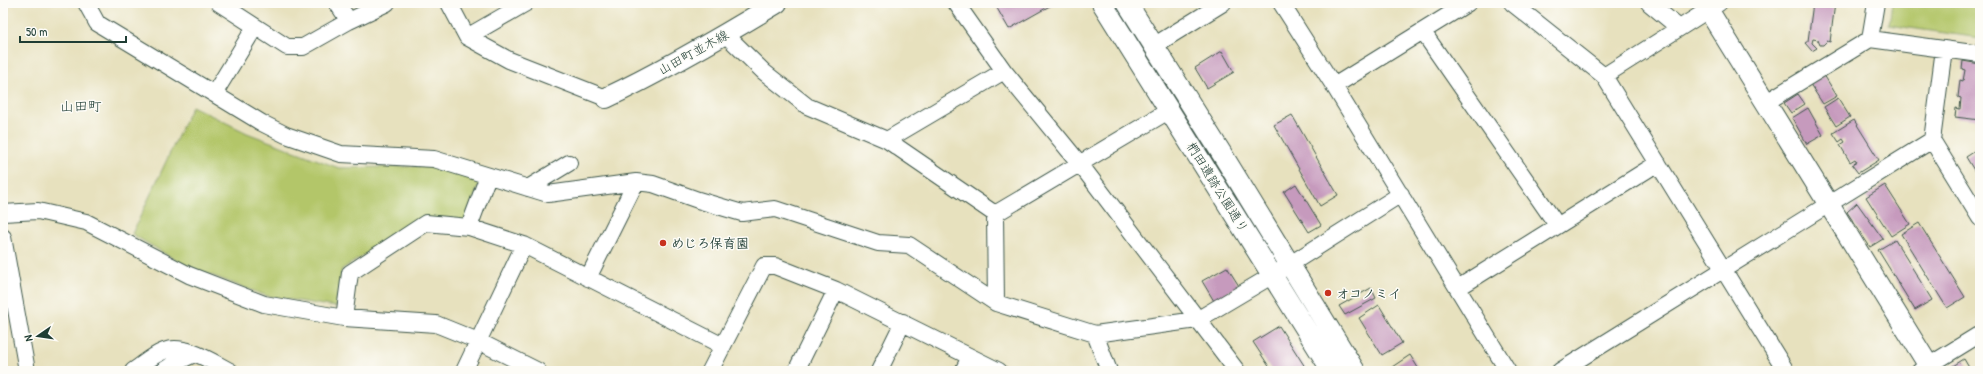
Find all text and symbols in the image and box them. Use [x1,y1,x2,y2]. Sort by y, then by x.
scale bar [20,18,126,44]
text: 50 m [26,23,47,40]
street label: 山田町並木線 [655,25,732,79]
district label: 山田町 [60,96,102,115]
street label: 椚田遺跡公園通り [1183,138,1253,236]
place label: めじろ保育園 [671,234,749,252]
marker: めじろ保育園 [658,238,668,248]
place label: オコノミイ [1336,284,1401,302]
marker: オコノミイ [1323,288,1333,298]
north arrow [18,316,58,356]
text: N [21,334,36,343]

